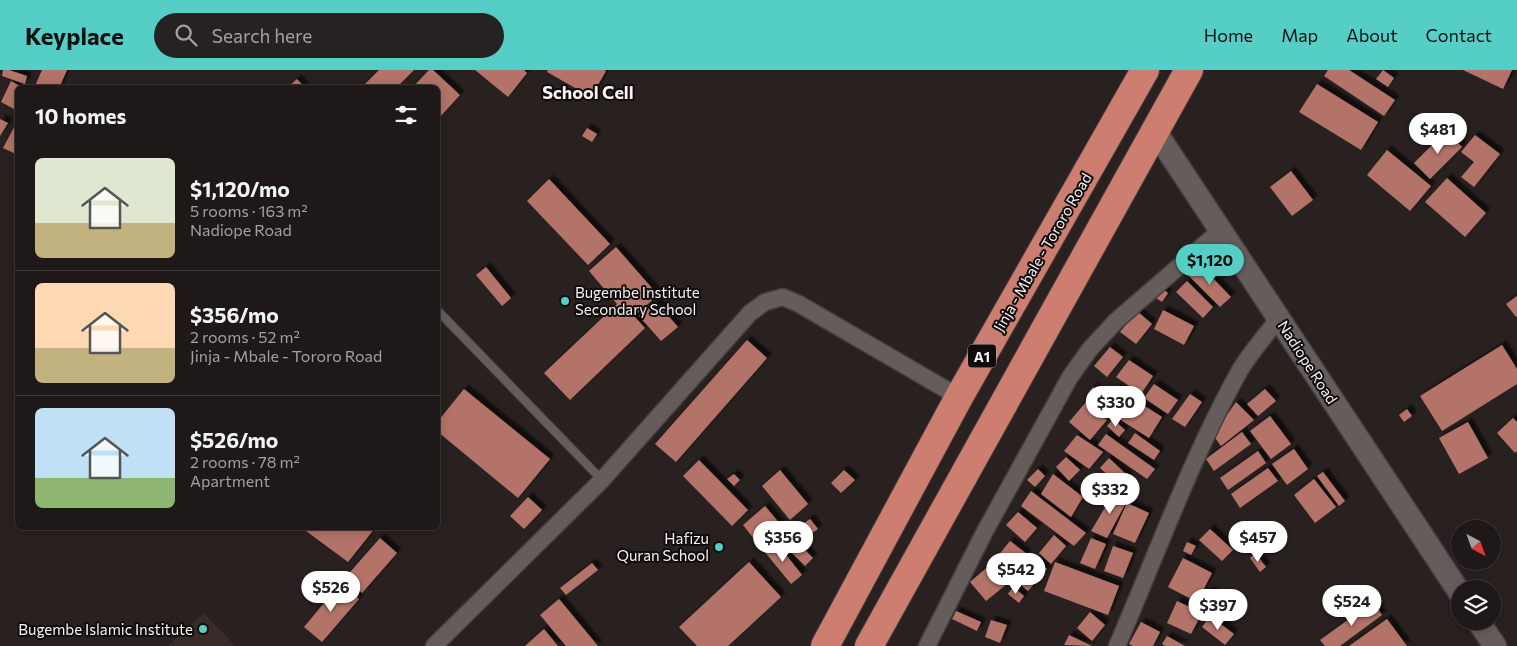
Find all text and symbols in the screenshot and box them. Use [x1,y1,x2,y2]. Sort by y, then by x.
search box [154,13,504,58]
text: Keyplace [25,21,124,50]
icon: search [172,21,200,49]
text: Search here [212,24,312,47]
text: Home [1204,24,1253,46]
text: Map [1281,24,1318,46]
text: About [1346,24,1398,46]
text: Contact [1426,24,1492,46]
district label: School Cell [542,81,634,103]
icon: filters [392,101,420,129]
text: 10 homes [35,103,126,128]
pin: $481 [1408,112,1468,155]
text: $481 [1420,119,1456,138]
street label: Jinja - Mbale - Tororo Road [989,169,1095,335]
text: $1,120/mo [190,176,290,201]
icon: home [75,178,135,238]
text: 5 rooms · 163 m² [190,201,308,220]
text: Nadiope Road [190,220,292,239]
pin: $1,120 [1169,244,1251,286]
text: $1,120 [1187,250,1233,269]
place label: Bugembe Institute Secondary School [575,283,700,318]
marker: Bugembe Institute Secondary School [559,295,571,307]
text: $356/mo [190,302,279,327]
icon: home [75,303,135,363]
street label: Nadiope Road [1274,317,1342,407]
text: 2 rooms · 52 m² [190,327,300,346]
road number: A1 [968,344,996,368]
text: Jinja - Mbale - Tororo Road [190,346,382,365]
pin: $330 [1086,386,1146,428]
text: $330 [1097,392,1135,411]
text: $526/mo [190,427,278,452]
icon: home [75,428,135,488]
text: 2 rooms · 78 m² [190,452,300,471]
text: Apartment [190,471,270,490]
pin: $332 [1080,472,1140,515]
text: $332 [1092,479,1128,498]
pin: $356 [753,520,813,563]
pin: $457 [1228,520,1288,563]
north arrow [1451,520,1501,570]
map controls [1451,520,1501,630]
text: $356 [764,527,802,546]
text: $457 [1239,527,1277,546]
place label: Hafizu Quran School [617,529,709,564]
marker: Hafizu Quran School [713,541,725,553]
pin: $542 [986,552,1046,595]
text: $542 [997,559,1035,578]
pin: $526 [301,570,361,613]
text: $526 [312,577,350,596]
button: layers [1451,580,1501,630]
pin: $524 [1322,584,1382,627]
pin: $397 [1188,588,1248,631]
text: $524 [1333,591,1371,610]
text: $397 [1199,595,1237,614]
place label: Bugembe Islamic Institute [18,620,193,638]
marker: Bugembe Islamic Institute [197,623,209,635]

